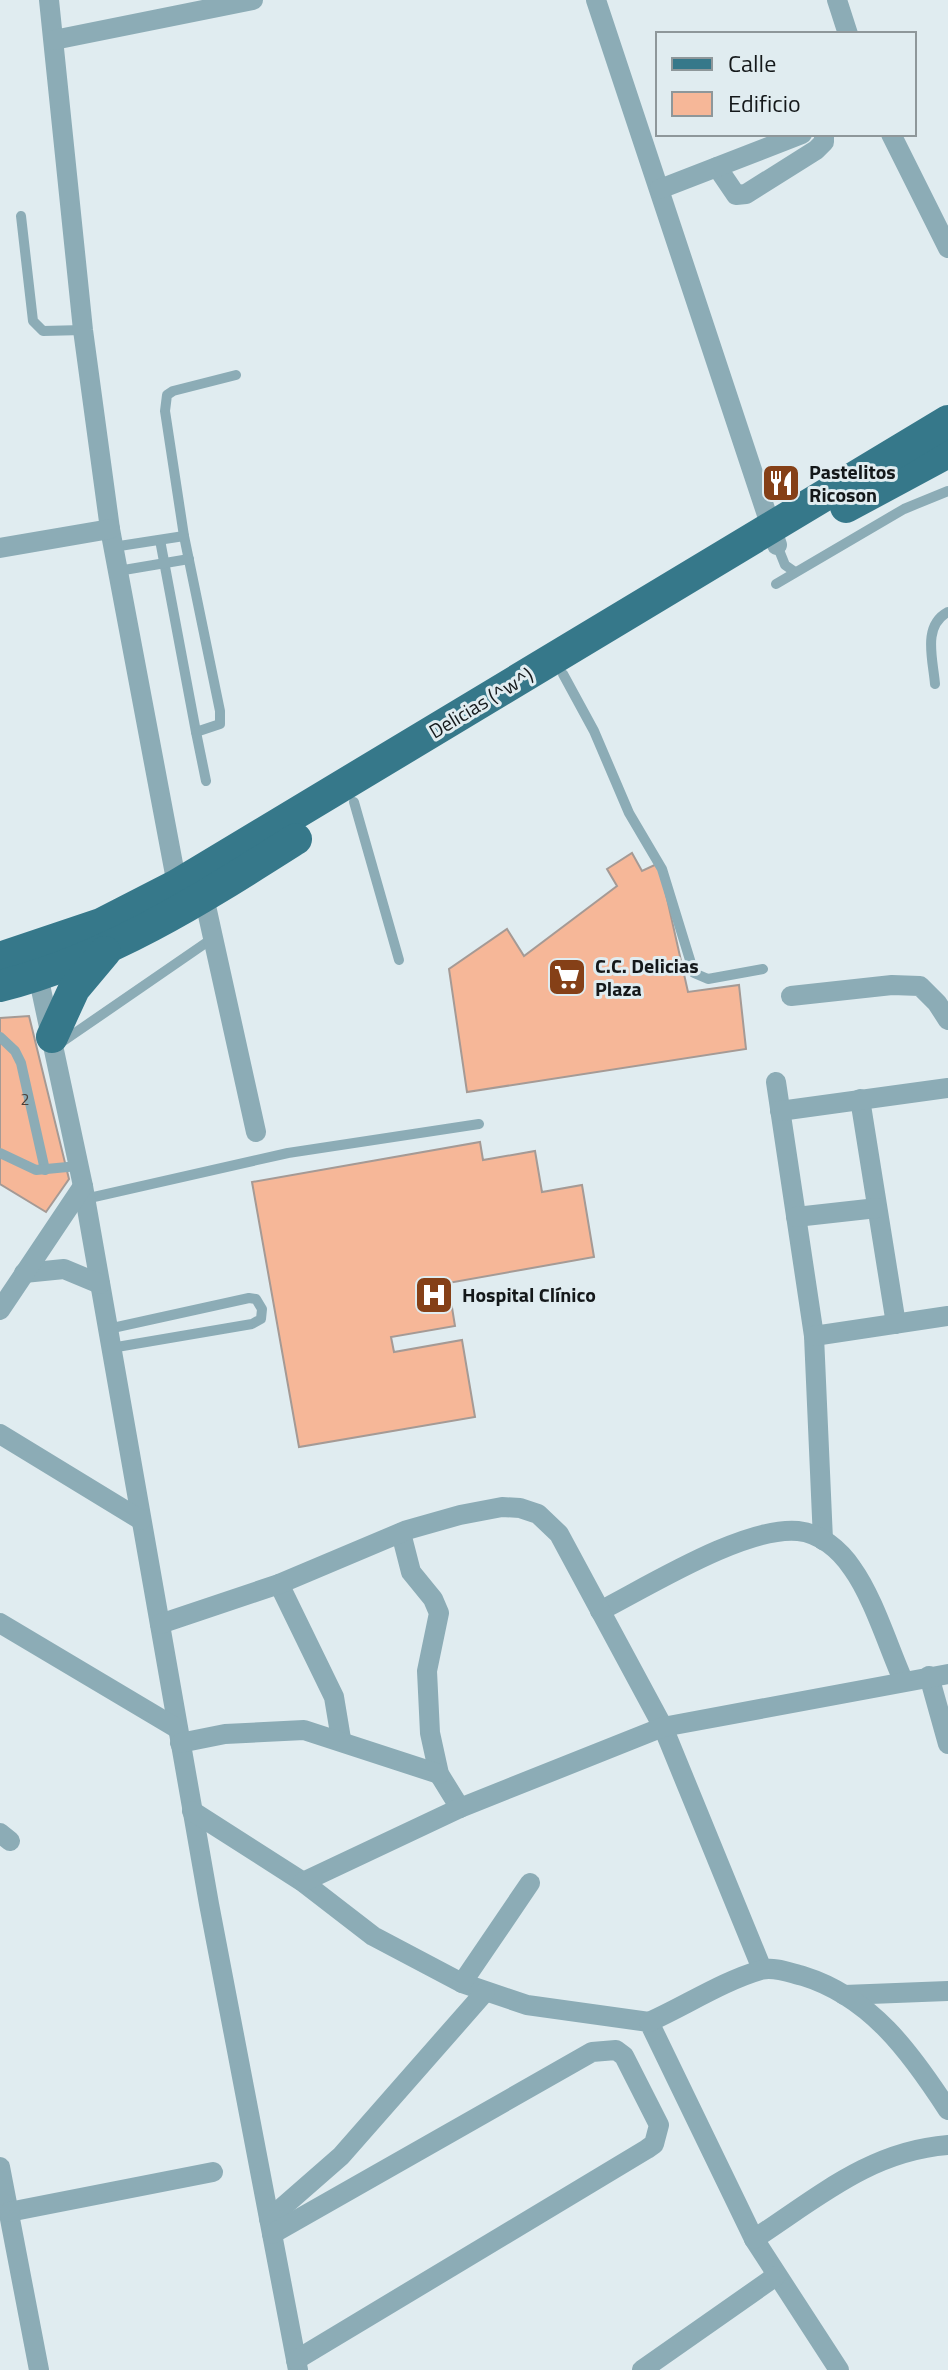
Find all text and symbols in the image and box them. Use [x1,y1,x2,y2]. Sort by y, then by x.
legend [656,32,916,136]
text: Calle [728,45,776,81]
text: Edificio [728,85,801,121]
place label: Pastelitos Ricoson [809,456,896,510]
restaurant icon: Pastelitos Ricoson [760,462,802,504]
street label: Delicias (^w^) [423,659,539,746]
place label: C.C. Delicias Plaza [595,950,699,1004]
supermarket icon: C.C. Delicias Plaza [546,956,588,998]
house number: 2 [21,1087,29,1111]
hospital icon: Hospital Clínico [413,1274,455,1316]
place label: Hospital Clínico [462,1279,596,1310]

